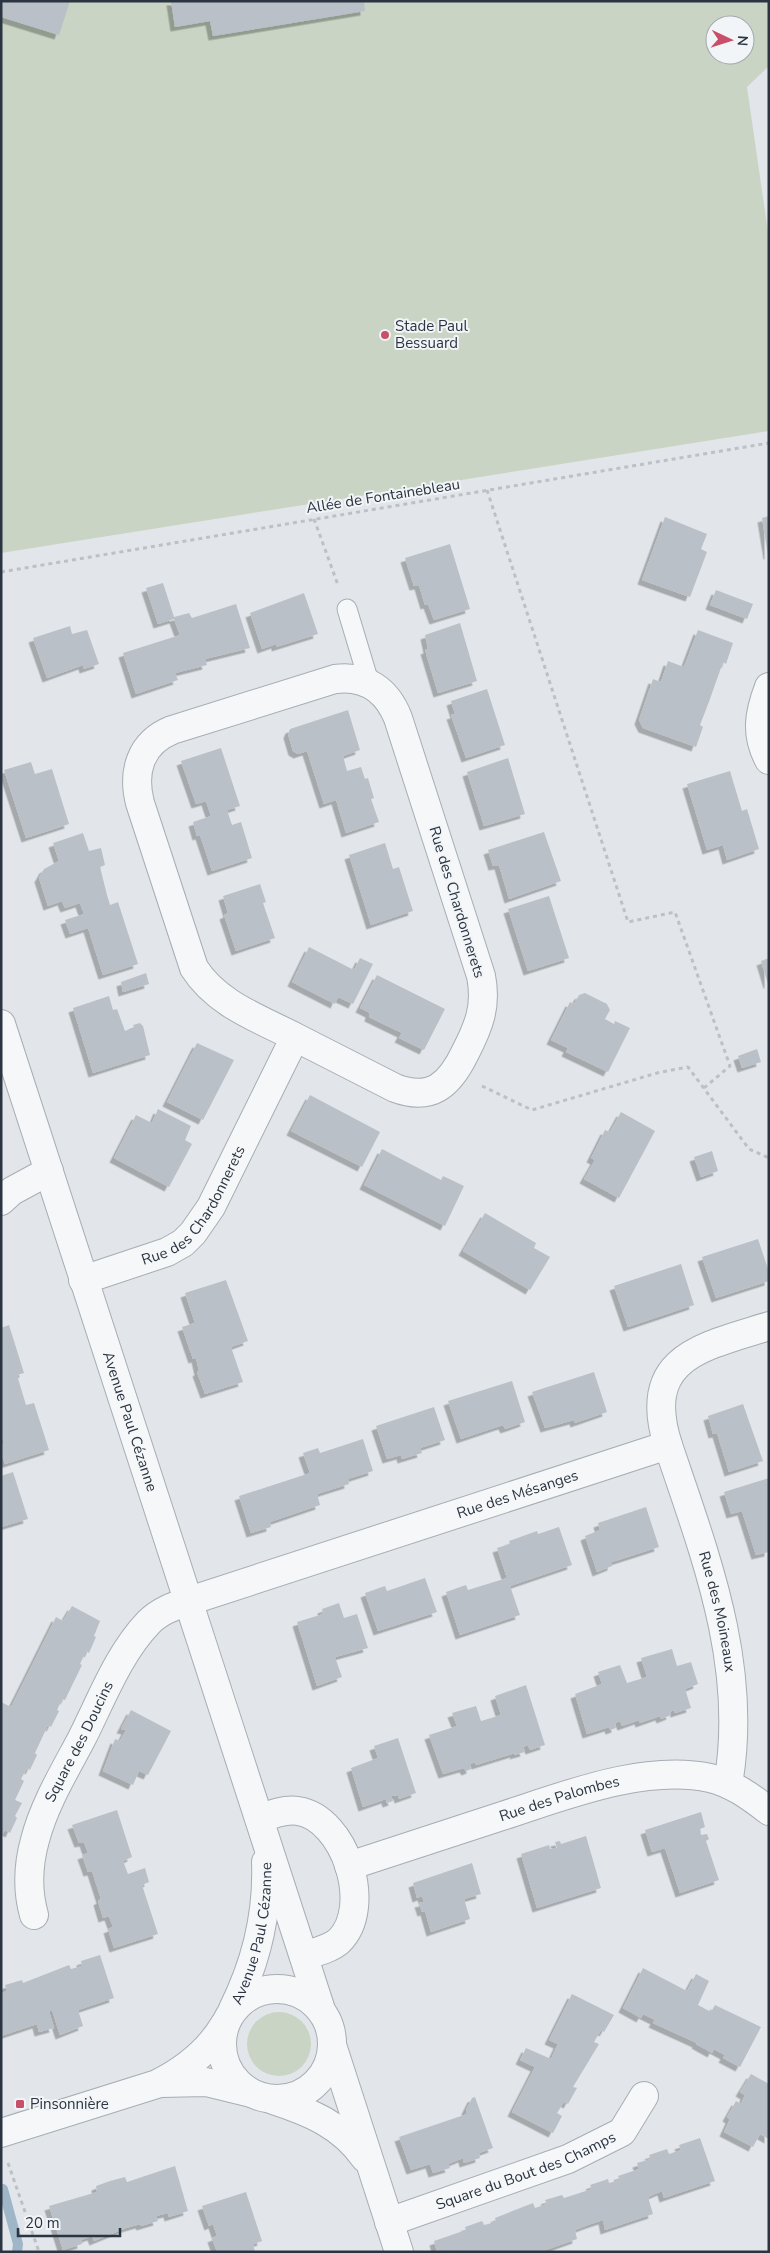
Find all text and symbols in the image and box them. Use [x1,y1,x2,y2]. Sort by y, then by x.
north arrow [705,15,755,65]
text: N [733,35,752,47]
place label: Stade Paul Bessuard [395,316,468,353]
marker: Stade Paul Bessuard [379,329,391,341]
street label: Allée de Fontainebleau [305,474,461,518]
street label: Rue des Chardonnerets [424,824,490,980]
street label: Rue des Chardonnerets [139,1142,250,1270]
street label: Avenue Paul Cézanne [98,1349,162,1494]
street label: Rue des Mésanges [454,1465,581,1523]
street label: Rue des Moineaux [694,1549,740,1673]
street label: Square des Doucins [40,1678,118,1805]
street label: Rue des Palombes [497,1771,621,1826]
street label: Avenue Paul Cézanne [227,1862,276,2008]
place label: Pinsonnière [30,2094,109,2114]
marker: Pinsonnière [14,2098,26,2110]
street label: Square du Bout des Champs [433,2127,619,2215]
scale bar [18,2206,120,2238]
text: 20 m [25,2213,60,2233]

